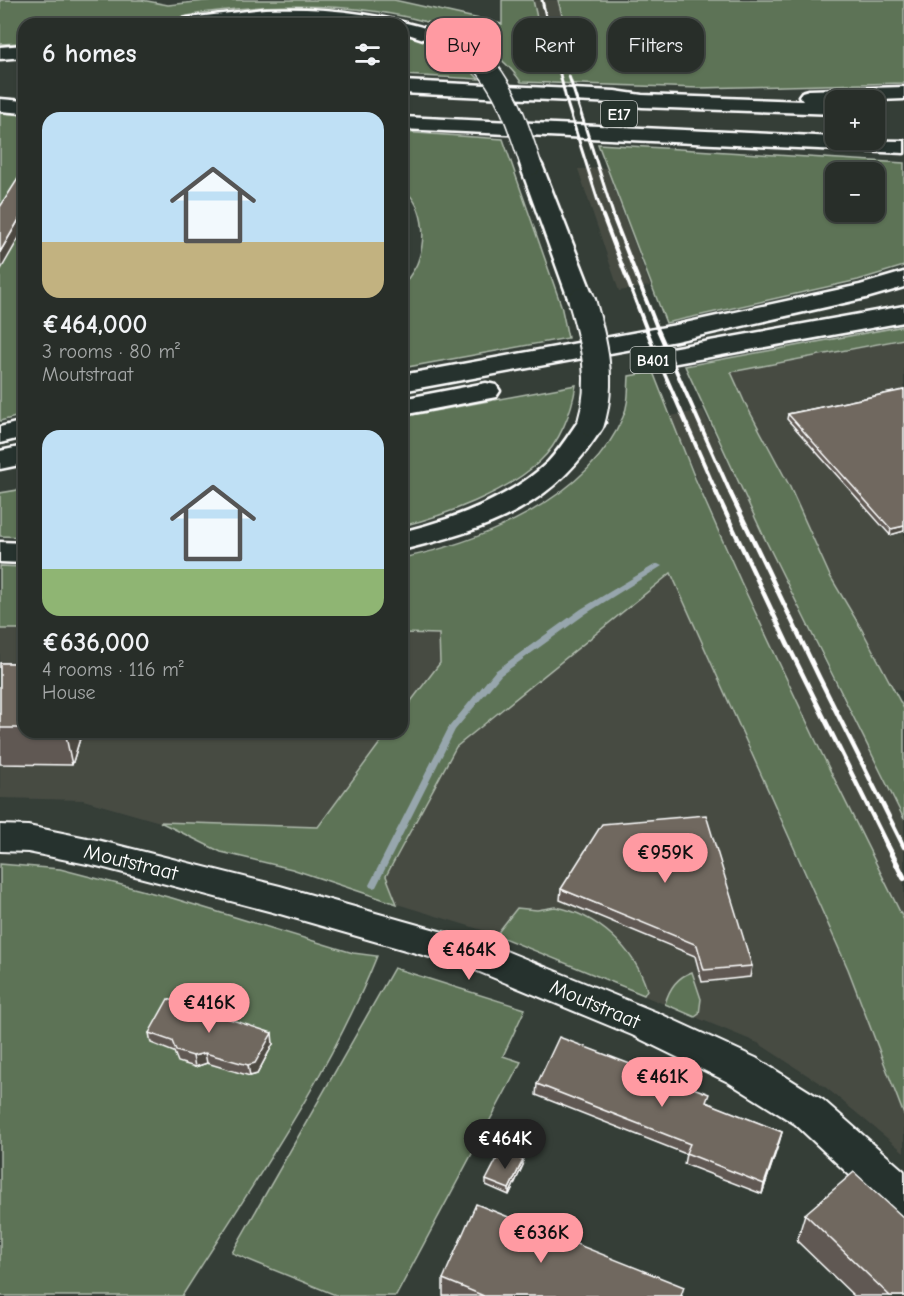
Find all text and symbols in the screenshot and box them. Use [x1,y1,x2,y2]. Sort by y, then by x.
chip: Buy [426,18,501,72]
chip: Rent [513,18,596,72]
chip: Filters [608,18,704,72]
icon: filters [351,38,384,71]
text: 6 homes [42,39,137,69]
map controls [825,90,885,222]
button: + [825,90,885,150]
road number: E17 [601,101,637,127]
icon: home [159,151,267,259]
button: − [825,162,885,222]
text: €464,000 [42,310,147,340]
text: 3 rooms · 80 m² [42,340,180,363]
road number: B401 [630,347,676,373]
text: Moutstraat [42,363,133,386]
icon: home [159,469,267,577]
text: €636,000 [42,628,150,658]
text: 4 rooms · 116 m² [42,658,184,681]
text: House [42,681,96,704]
pin: €959K [623,833,707,884]
street label: Moutstraat [82,839,181,885]
text: €959K [637,841,693,864]
pin: €464K [427,930,511,981]
text: €464K [442,938,496,961]
street label: Moutstraat [546,974,645,1034]
pin: €416K [167,983,251,1034]
text: €416K [183,991,235,1014]
pin: €461K [620,1057,704,1108]
text: €461K [636,1065,688,1088]
pin: €464K [463,1119,547,1170]
text: €464K [478,1127,532,1150]
pin: €636K [499,1213,583,1264]
text: €636K [513,1221,569,1244]

